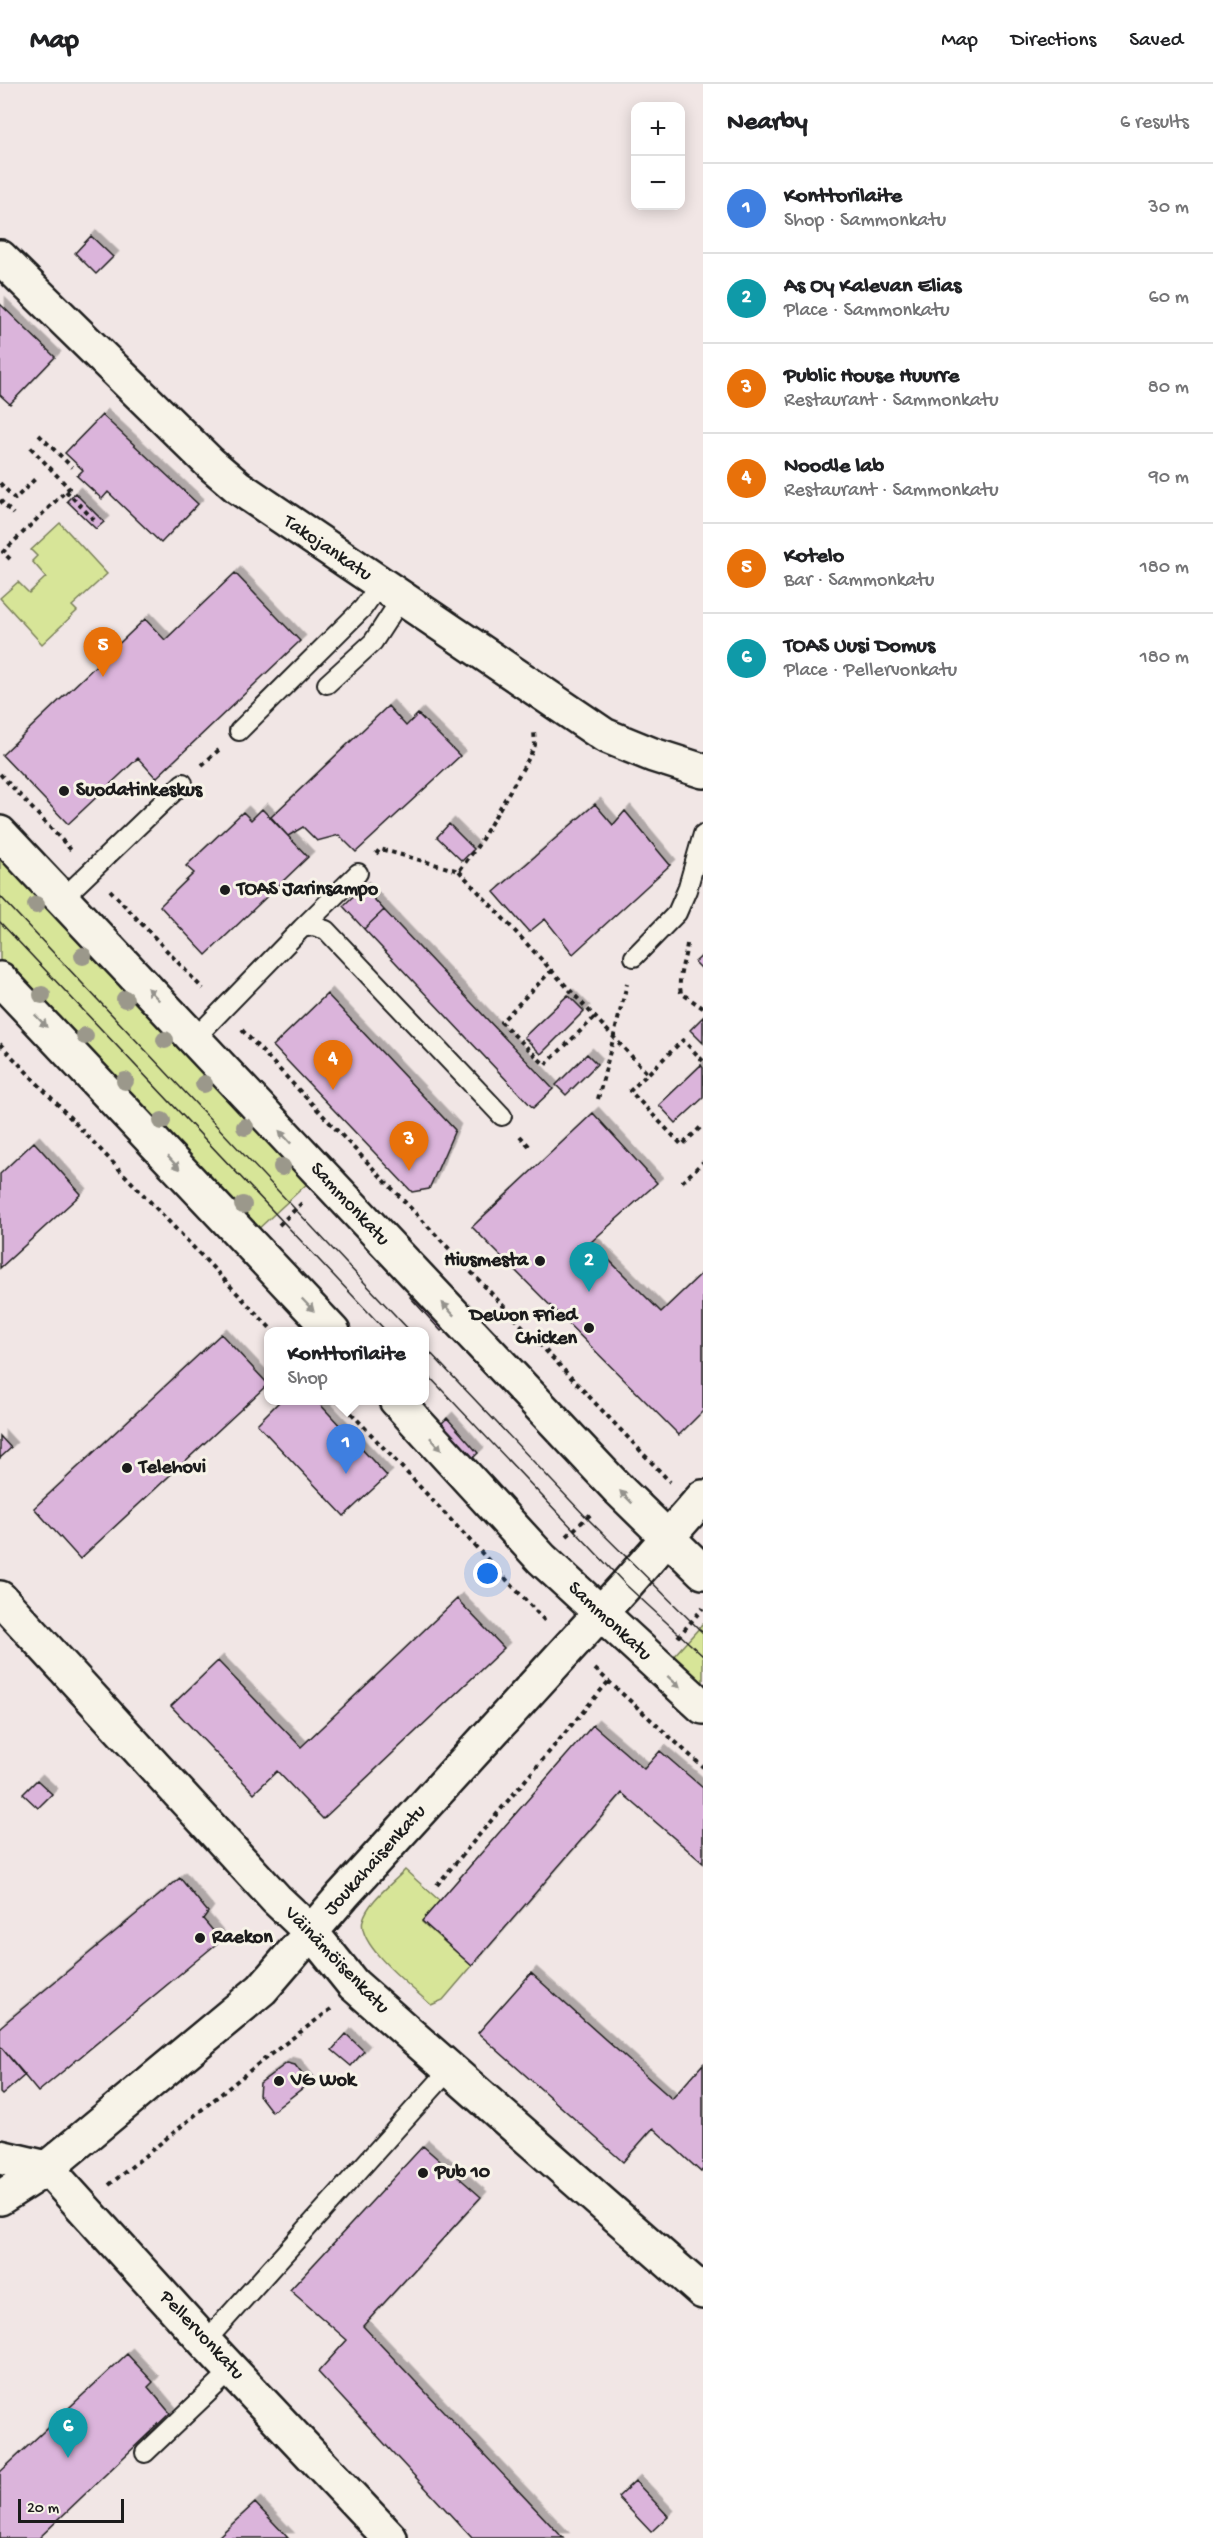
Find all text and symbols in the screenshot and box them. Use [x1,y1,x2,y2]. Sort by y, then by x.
text: Map [30,25,79,58]
text: Map [941,29,978,54]
text: Directions [1011,29,1096,54]
text: Saved [1129,29,1183,54]
map controls [631,102,685,210]
button: + [631,102,685,156]
text: Nearby [727,108,808,139]
text: 6 results [1120,112,1189,135]
button: − [631,156,685,210]
text: Konttorilaite [784,184,902,210]
text: 1 [742,197,751,220]
text: 30 m [1148,197,1189,220]
text: Shop · Sammonkatu [784,210,946,233]
text: As Oy Kalevan Elias [784,274,961,300]
text: 2 [742,287,751,310]
text: 60 m [1149,287,1189,310]
text: Place · Sammonkatu [784,300,950,323]
text: Public House Huurre [784,364,959,390]
text: 3 [741,377,752,400]
text: 80 m [1148,377,1189,400]
text: Restaurant · Sammonkatu [784,390,999,413]
text: Noodle lab [784,454,884,480]
text: 4 [742,467,751,490]
text: 90 m [1149,467,1189,490]
text: Restaurant · Sammonkatu [784,480,999,503]
street label: Takojankatu [277,510,376,587]
text: Kotelo [784,544,844,570]
text: 5 [741,557,752,580]
text: 180 m [1140,557,1189,580]
text: Bar · Sammonkatu [784,570,934,593]
pin: 5 [84,628,122,677]
text: TOAS Uusi Domus [784,634,935,660]
text: 6 [741,647,752,670]
text: 180 m [1140,647,1189,670]
text: Place · Pellervonkatu [784,660,957,683]
place label: Suodatinkeskus [76,780,204,803]
marker: Suodatinkeskus [57,784,71,798]
place label: TOAS Jarinsampo [235,879,379,902]
marker: TOAS Jarinsampo [218,883,232,897]
one-way arrow [146,987,160,1001]
one-way arrow [33,1013,47,1027]
pin: 4 [314,1040,352,1090]
pin: 3 [390,1122,428,1171]
one-way arrow [279,1130,293,1144]
one-way arrow [167,1155,180,1170]
street label: Sammonkatu [304,1158,394,1252]
pin: 2 [570,1242,608,1292]
place label: Hiusmesta [444,1250,529,1273]
marker: Hiusmesta [533,1254,547,1268]
one-way arrow [300,1298,314,1312]
one-way arrow [441,1302,455,1317]
place label: Dewon Fried Chicken [468,1305,579,1351]
marker: Dewon Fried Chicken [582,1321,596,1335]
popup [264,1327,429,1405]
text: Konttorilaite [287,1342,406,1368]
text: Shop [287,1368,328,1391]
pin: 1 [326,1424,366,1474]
one-way arrow [429,1436,443,1451]
place label: Telehovi [137,1457,206,1480]
marker: Telehovi [120,1461,134,1475]
one-way arrow [619,1490,633,1504]
your location [473,1559,502,1588]
street label: Sammonkatu [562,1577,656,1667]
one-way arrow [666,1675,681,1688]
street label: Joukahaisenkatu [320,1800,432,1921]
street label: Väinämöisenkatu [278,1902,394,2020]
place label: Raekon [211,1927,273,1950]
marker: Raekon [193,1931,207,1945]
place label: VG Wok [290,2070,358,2093]
marker: VG Wok [272,2074,286,2088]
place label: Pub 10 [434,2162,491,2185]
marker: Pub 10 [416,2166,430,2180]
street label: Pellervonkatu [153,2286,249,2386]
pin: 6 [48,2408,88,2458]
scale bar [18,2496,124,2524]
text: 20 m [27,2500,59,2519]

